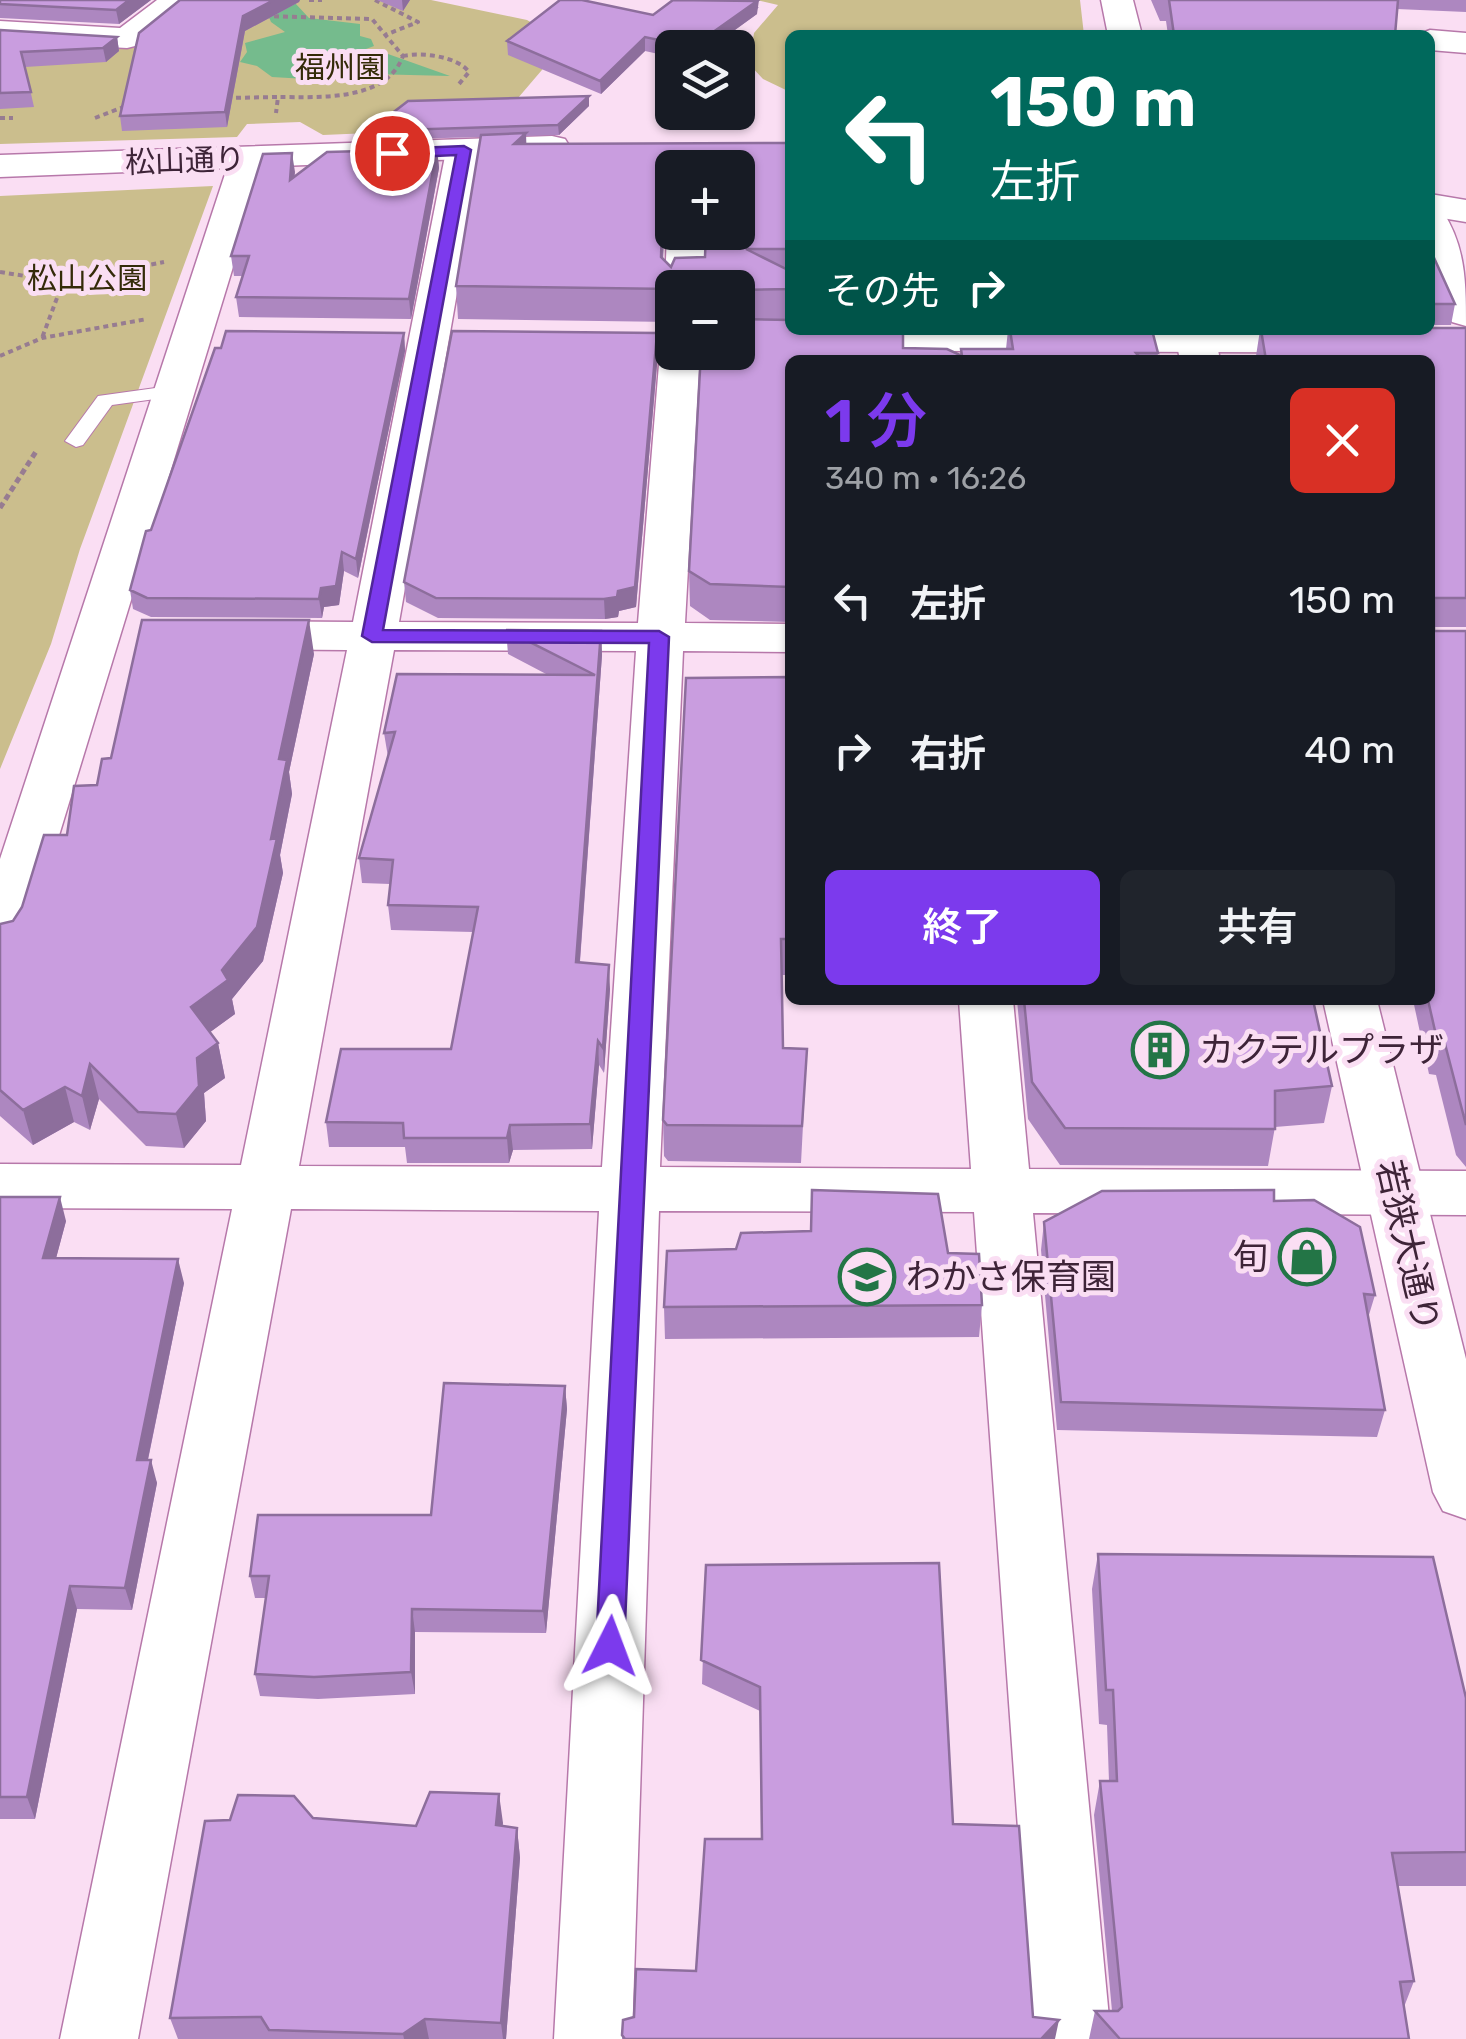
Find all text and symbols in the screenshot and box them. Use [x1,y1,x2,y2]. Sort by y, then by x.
map controls [655,30,755,370]
button: layers [655,30,755,130]
park label: 福州園 [295,50,385,86]
text: 150 m [990,61,1197,144]
icon: left [825,70,955,200]
pin [350,111,435,196]
icon: arrive [365,126,420,181]
street label: 松山通り [124,141,246,181]
button: + [655,150,755,250]
text: 左折 [990,155,1080,208]
icon: right [959,260,1014,315]
park label: 松山公園 [27,261,147,297]
text: その先 [825,268,939,314]
button: − [655,270,755,370]
text: 1 分 [825,386,927,457]
button: close [1290,388,1395,493]
text: 340 m · 16:26 [825,459,1026,497]
icon: left [825,573,880,628]
text: 150 m [1289,577,1395,623]
text: 左折 [910,581,986,627]
icon: right [825,723,880,778]
text: 40 m [1304,727,1395,773]
text: 右折 [910,731,986,777]
button: 終了 [825,870,1100,985]
button: 共有 [1120,870,1395,985]
building icon: カクテルプラザ [1130,1020,1190,1080]
place label: カクテルプラザ [1199,1029,1444,1071]
street label: 若狭大通り [1368,1156,1448,1336]
shop icon: 旬 [1277,1227,1337,1287]
place label: 旬 [1233,1236,1268,1278]
school or university icon: わかさ保育園 [837,1247,897,1307]
place label: わかさ保育園 [906,1256,1116,1298]
position arrow [558,1594,662,1698]

